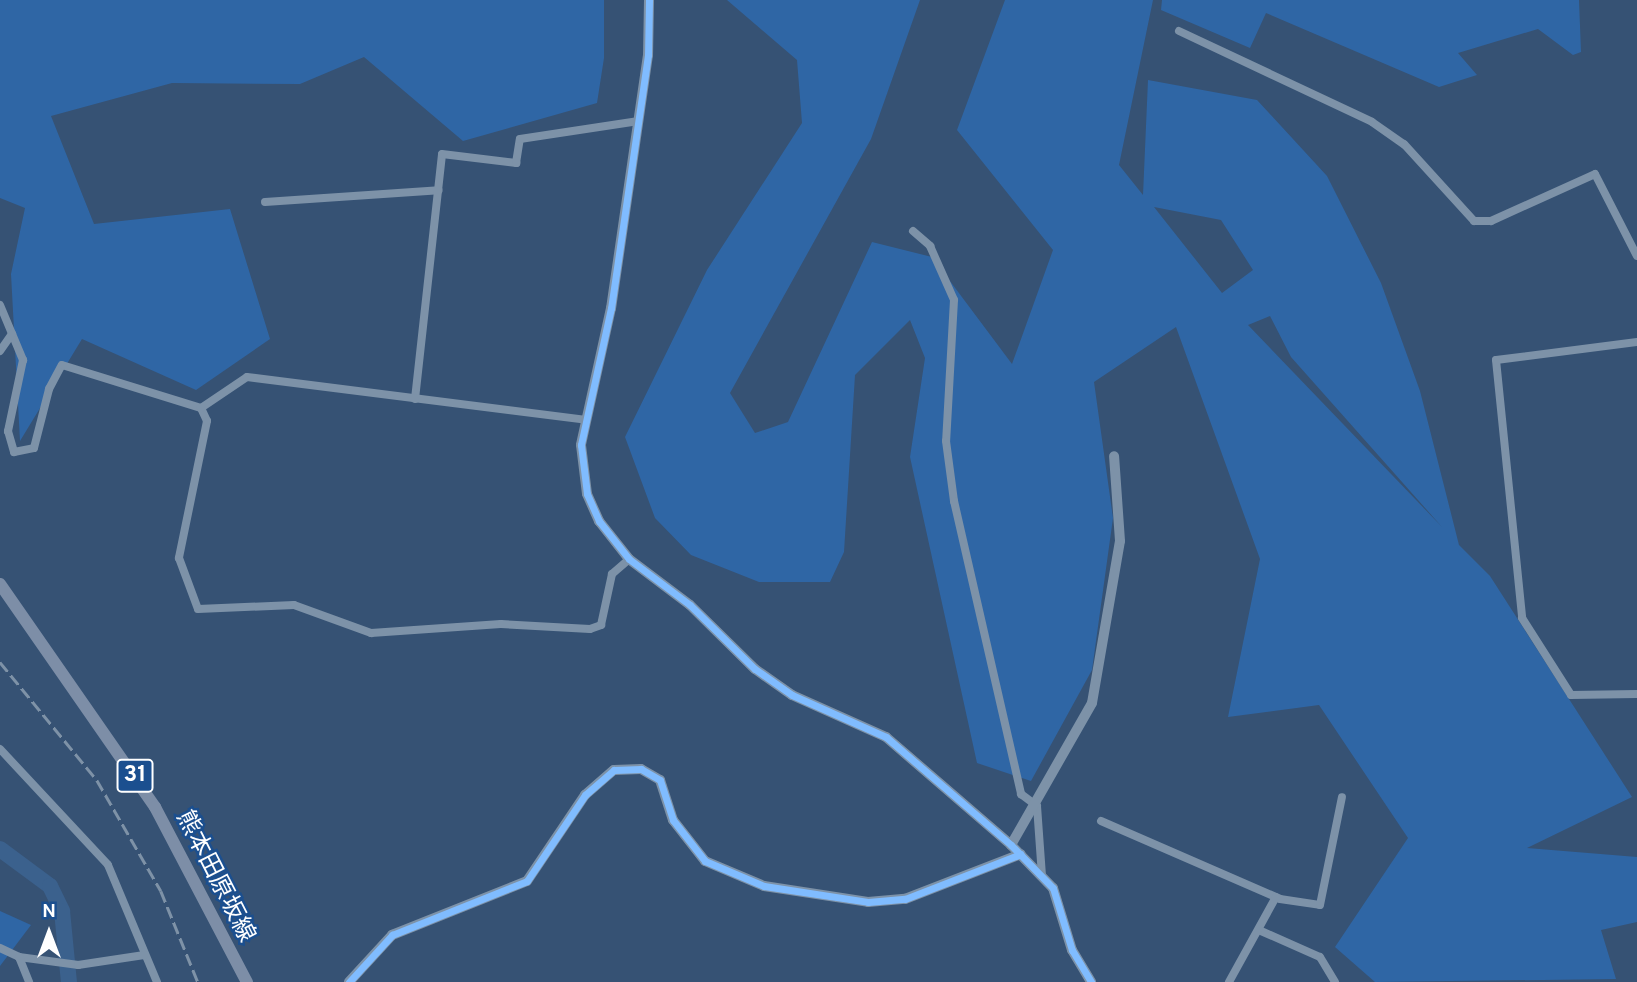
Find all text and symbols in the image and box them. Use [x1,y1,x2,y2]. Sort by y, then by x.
road number: 31 [116,756,154,796]
street label: 熊本田原坂線 [168,806,260,948]
north arrow [14,898,84,968]
text: N [42,900,56,924]

